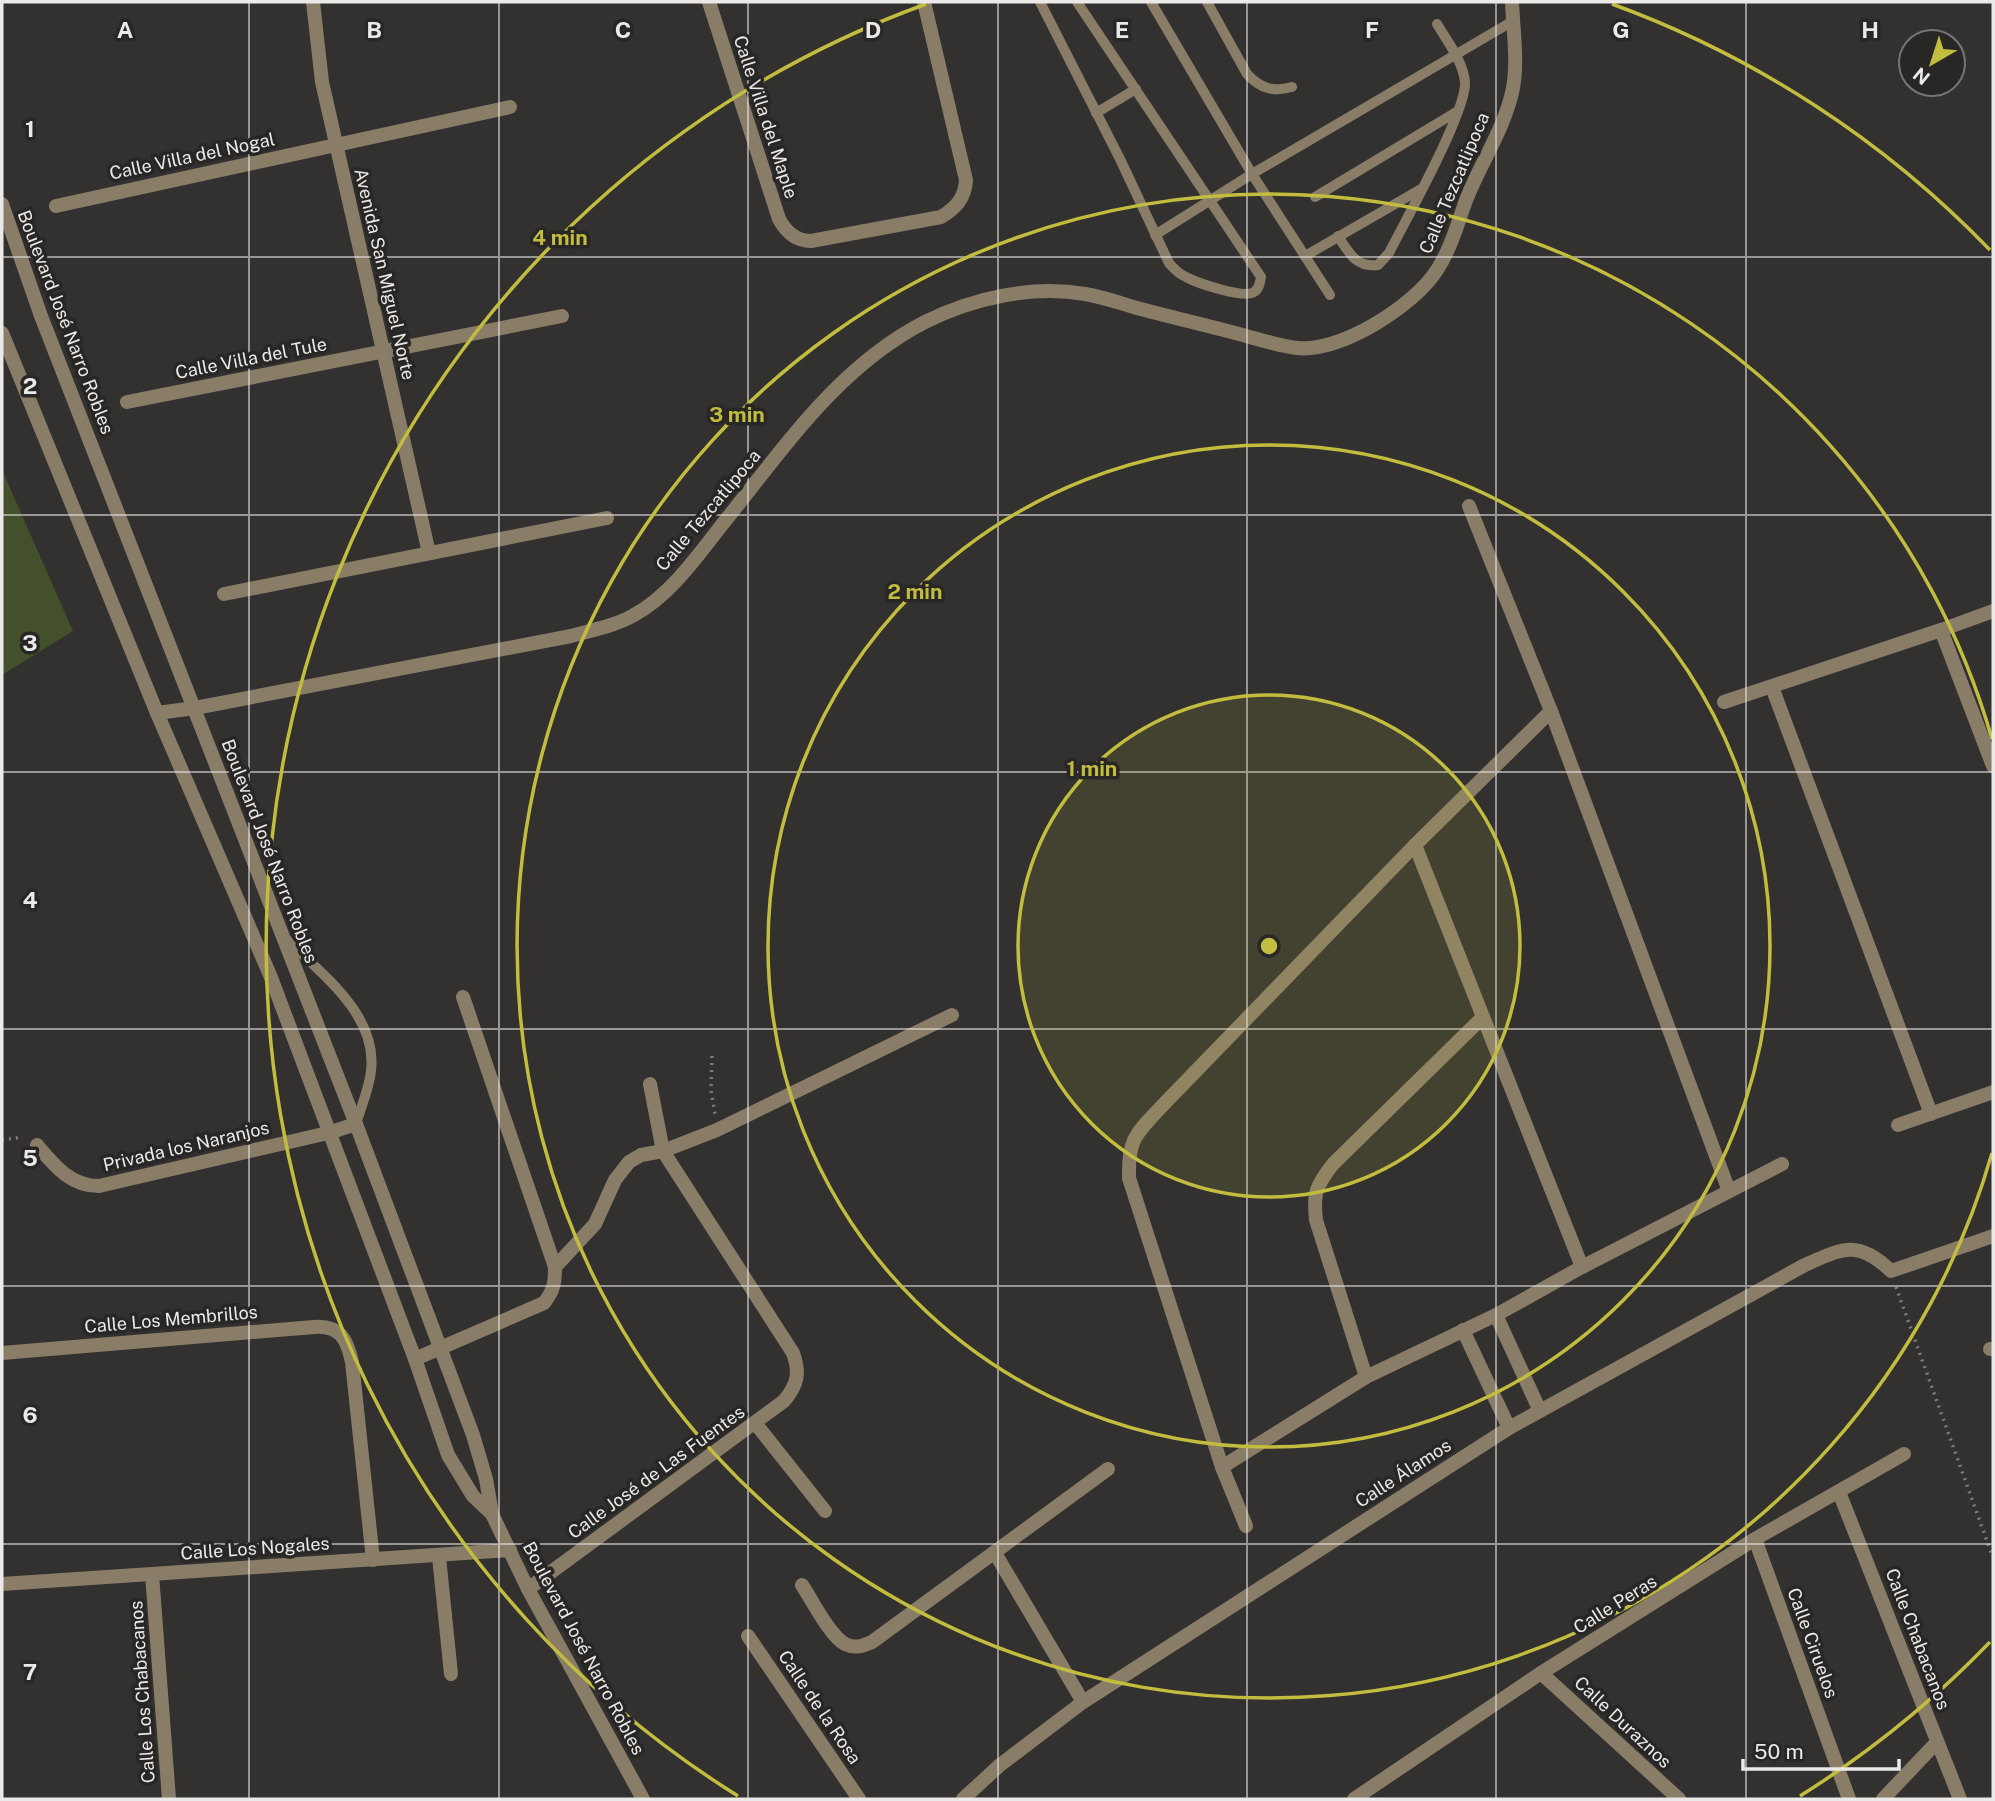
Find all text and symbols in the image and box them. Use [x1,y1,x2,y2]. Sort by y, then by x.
text: A [117,16,134,43]
text: B [366,16,382,43]
text: C [615,16,631,43]
text: D [865,16,881,43]
text: E [1115,16,1129,43]
text: F [1365,16,1379,43]
text: G [1612,16,1630,43]
text: H [1861,16,1879,43]
north arrow [1897,28,1967,98]
street label: Calle Villa del Maple [730,33,802,201]
text: N [1909,63,1934,89]
street label: Calle Tezcatlipoca [1415,109,1493,257]
text: 1 [25,115,35,142]
street label: Calle Villa del Nogal [107,128,277,184]
street label: Avenida San Miguel Norte [350,166,420,382]
street label: Boulevard José Narro Robles [14,207,118,437]
text: 4 min [532,225,588,250]
street label: Calle Villa del Tule [173,333,329,383]
text: 2 [23,372,37,399]
text: 3 min [709,402,765,427]
street label: Calle Tezcatlipoca [651,445,765,575]
text: 2 min [887,579,943,604]
text: 3 [22,629,38,656]
street label: Boulevard José Narro Robles [218,736,322,966]
text: 1 min [1067,756,1117,781]
text: 4 [22,886,38,913]
centre of rings [1257,934,1281,958]
street label: Privada los Naranjos [101,1117,271,1175]
text: 5 [22,1144,38,1171]
street label: Calle Los Membrillos [84,1301,258,1337]
text: 6 [22,1401,38,1428]
street label: Calle José de Las Fuentes [564,1401,748,1543]
street label: Calle Álamos [1351,1433,1455,1512]
street label: Calle Los Nogales [180,1532,330,1564]
street label: Boulevard José Narro Robles [519,1538,649,1758]
street label: Calle Chabacanos [1881,1566,1955,1712]
street label: Calle Peras [1570,1570,1660,1638]
street label: Calle Ciruelos [1783,1585,1843,1701]
street label: Calle Los Chabacanos [125,1600,159,1784]
street label: Calle de la Rosa [774,1646,866,1768]
text: 7 [23,1658,37,1685]
street label: Calle Duraznos [1570,1672,1676,1772]
scale bar [1743,1728,1899,1772]
text: 50 m [1754,1739,1804,1764]

